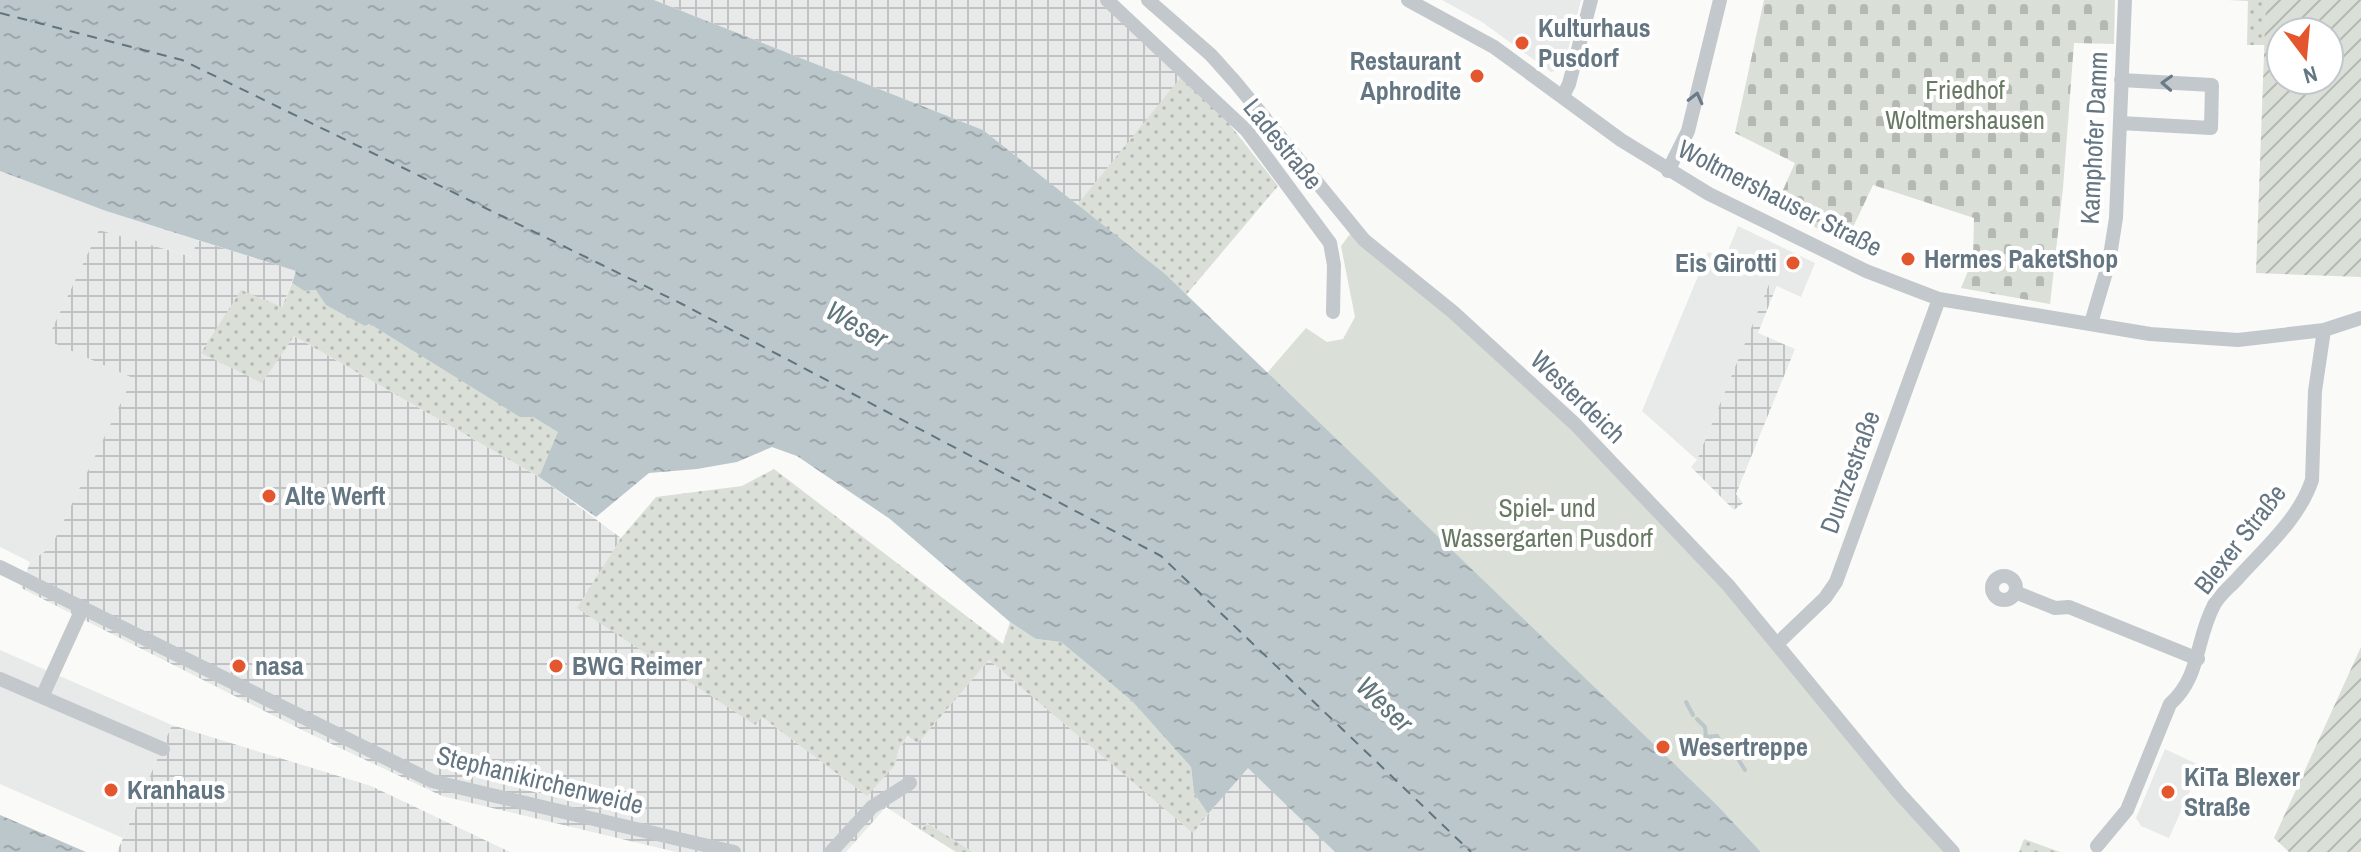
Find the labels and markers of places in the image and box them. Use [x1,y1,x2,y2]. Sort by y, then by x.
place label: Kulturhaus Pusdorf [1538,10,1651,75]
marker: Kulturhaus Pusdorf [1513,34,1531,52]
place label: Restaurant Aphrodite [1350,43,1461,108]
marker: Restaurant Aphrodite [1468,67,1486,85]
place label: Hermes PaketShop [1924,241,2118,276]
place label: Eis Girotti [1675,245,1777,280]
marker: Hermes PaketShop [1899,250,1917,268]
marker: Eis Girotti [1784,254,1802,272]
place label: Alte Werft [285,478,385,513]
marker: Alte Werft [260,487,278,505]
place label: nasa [255,648,304,683]
place label: BWG Reimer [572,648,703,683]
marker: nasa [230,657,248,675]
marker: BWG Reimer [547,657,565,675]
place label: Wesertreppe [1679,729,1808,764]
marker: Wesertreppe [1654,738,1672,756]
place label: KiTa Blexer Straße [2184,759,2300,824]
place label: Kranhaus [127,772,225,807]
marker: Kranhaus [102,781,120,799]
marker: KiTa Blexer Straße [2159,783,2177,801]

